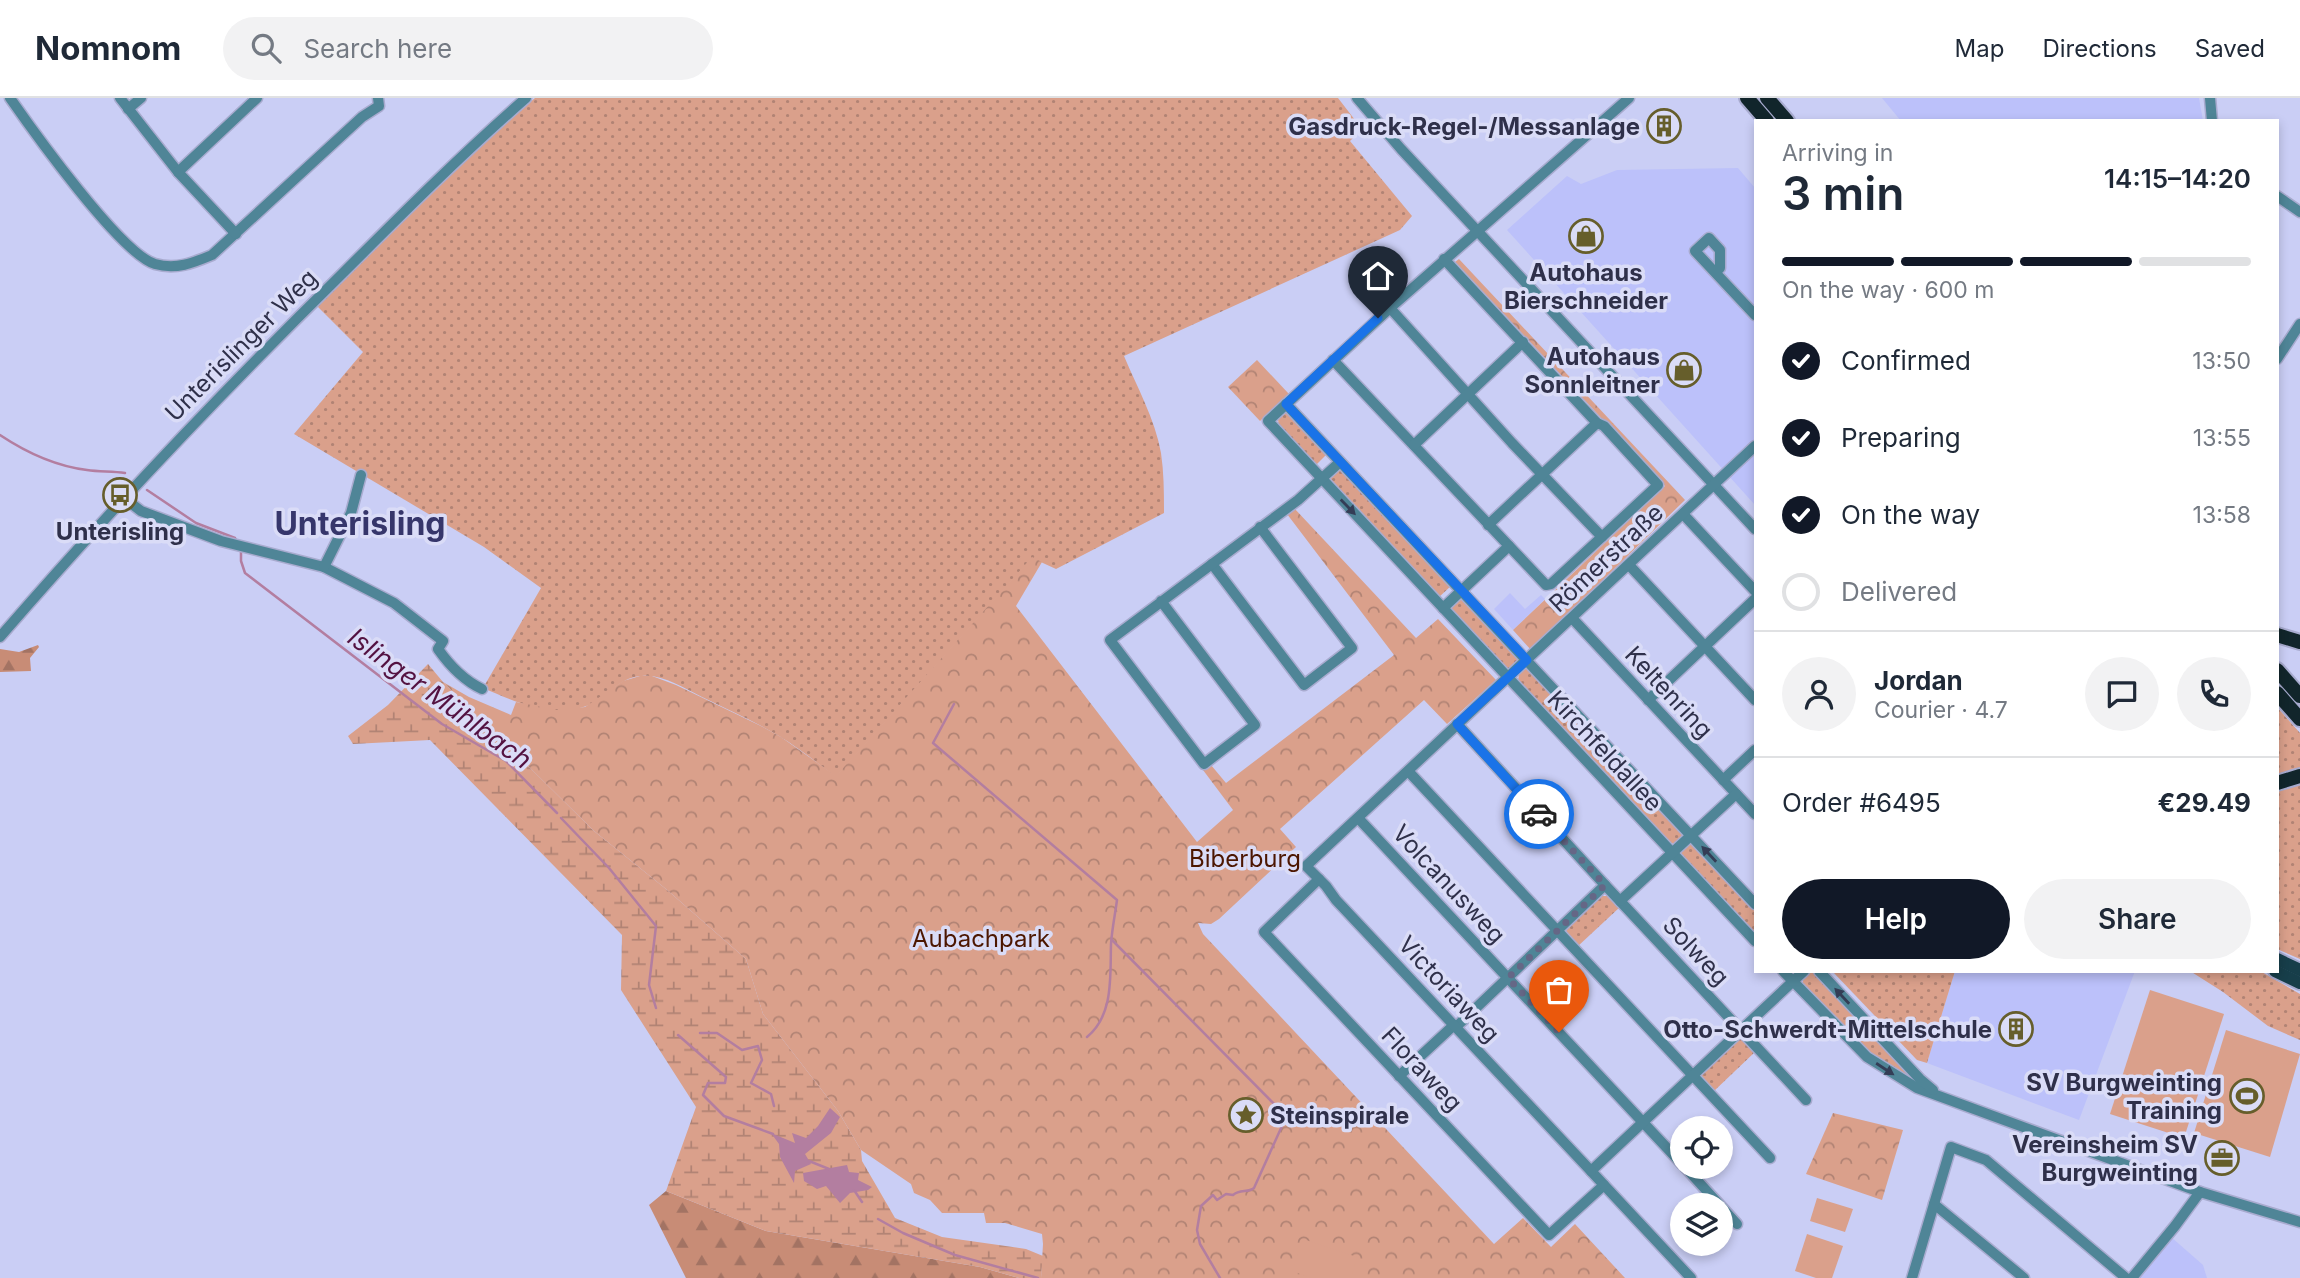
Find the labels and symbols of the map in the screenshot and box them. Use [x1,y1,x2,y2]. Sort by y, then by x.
building icon: Gasdruck-Regel-/Messanlage [1645,107,1683,145]
place label: Gasdruck-Regel-/Messanlage [1288,112,1640,141]
shop icon: Autohaus Bierschneider [1567,217,1605,255]
pin [1348,246,1408,318]
place label: Autohaus Bierschneider [1504,258,1668,315]
street label: Unterislinger Weg [159,263,323,427]
place label: Autohaus Sonnleitner [1525,342,1660,399]
shop icon: Autohaus Sonnleitner [1665,351,1703,389]
bus stop icon: Unterisling [101,476,139,514]
one-way arrow [1339,498,1355,515]
street label: Römerstraße [1543,498,1669,618]
district label: Unterisling [274,504,446,543]
place label: Unterisling [56,517,184,546]
water label: Islinger Mühlbach [342,621,538,775]
street label: Keltenring [1619,640,1719,744]
street label: Kirchfeldallee [1542,685,1668,817]
courier [1504,779,1574,849]
street label: Volcanusweg [1387,819,1511,949]
park label: Biberburg [1189,844,1301,873]
one-way arrow [1701,846,1717,863]
street label: Solweg [1657,911,1735,991]
park label: Aubachpark [912,924,1050,953]
street label: Victoriaweg [1392,930,1506,1048]
pin [1529,960,1589,1032]
one-way arrow [1835,988,1851,1005]
building icon: Otto-Schwerdt-Mittelschule [1997,1010,2035,1048]
place label: Otto-Schwerdt-Mittelschule [1663,1015,1992,1044]
street label: Floraweg [1376,1021,1468,1117]
one-way arrow [1875,1063,1894,1076]
place label: SV Burgweinting Training [2026,1068,2222,1125]
sports icon: SV Burgweinting Training [2228,1077,2266,1115]
place icon: Steinspirale [1227,1096,1265,1134]
place label: Steinspirale [1270,1101,1409,1130]
place label: Vereinsheim SV Burgweinting [2012,1130,2198,1187]
office icon: Vereinsheim SV Burgweinting [2203,1139,2241,1177]

